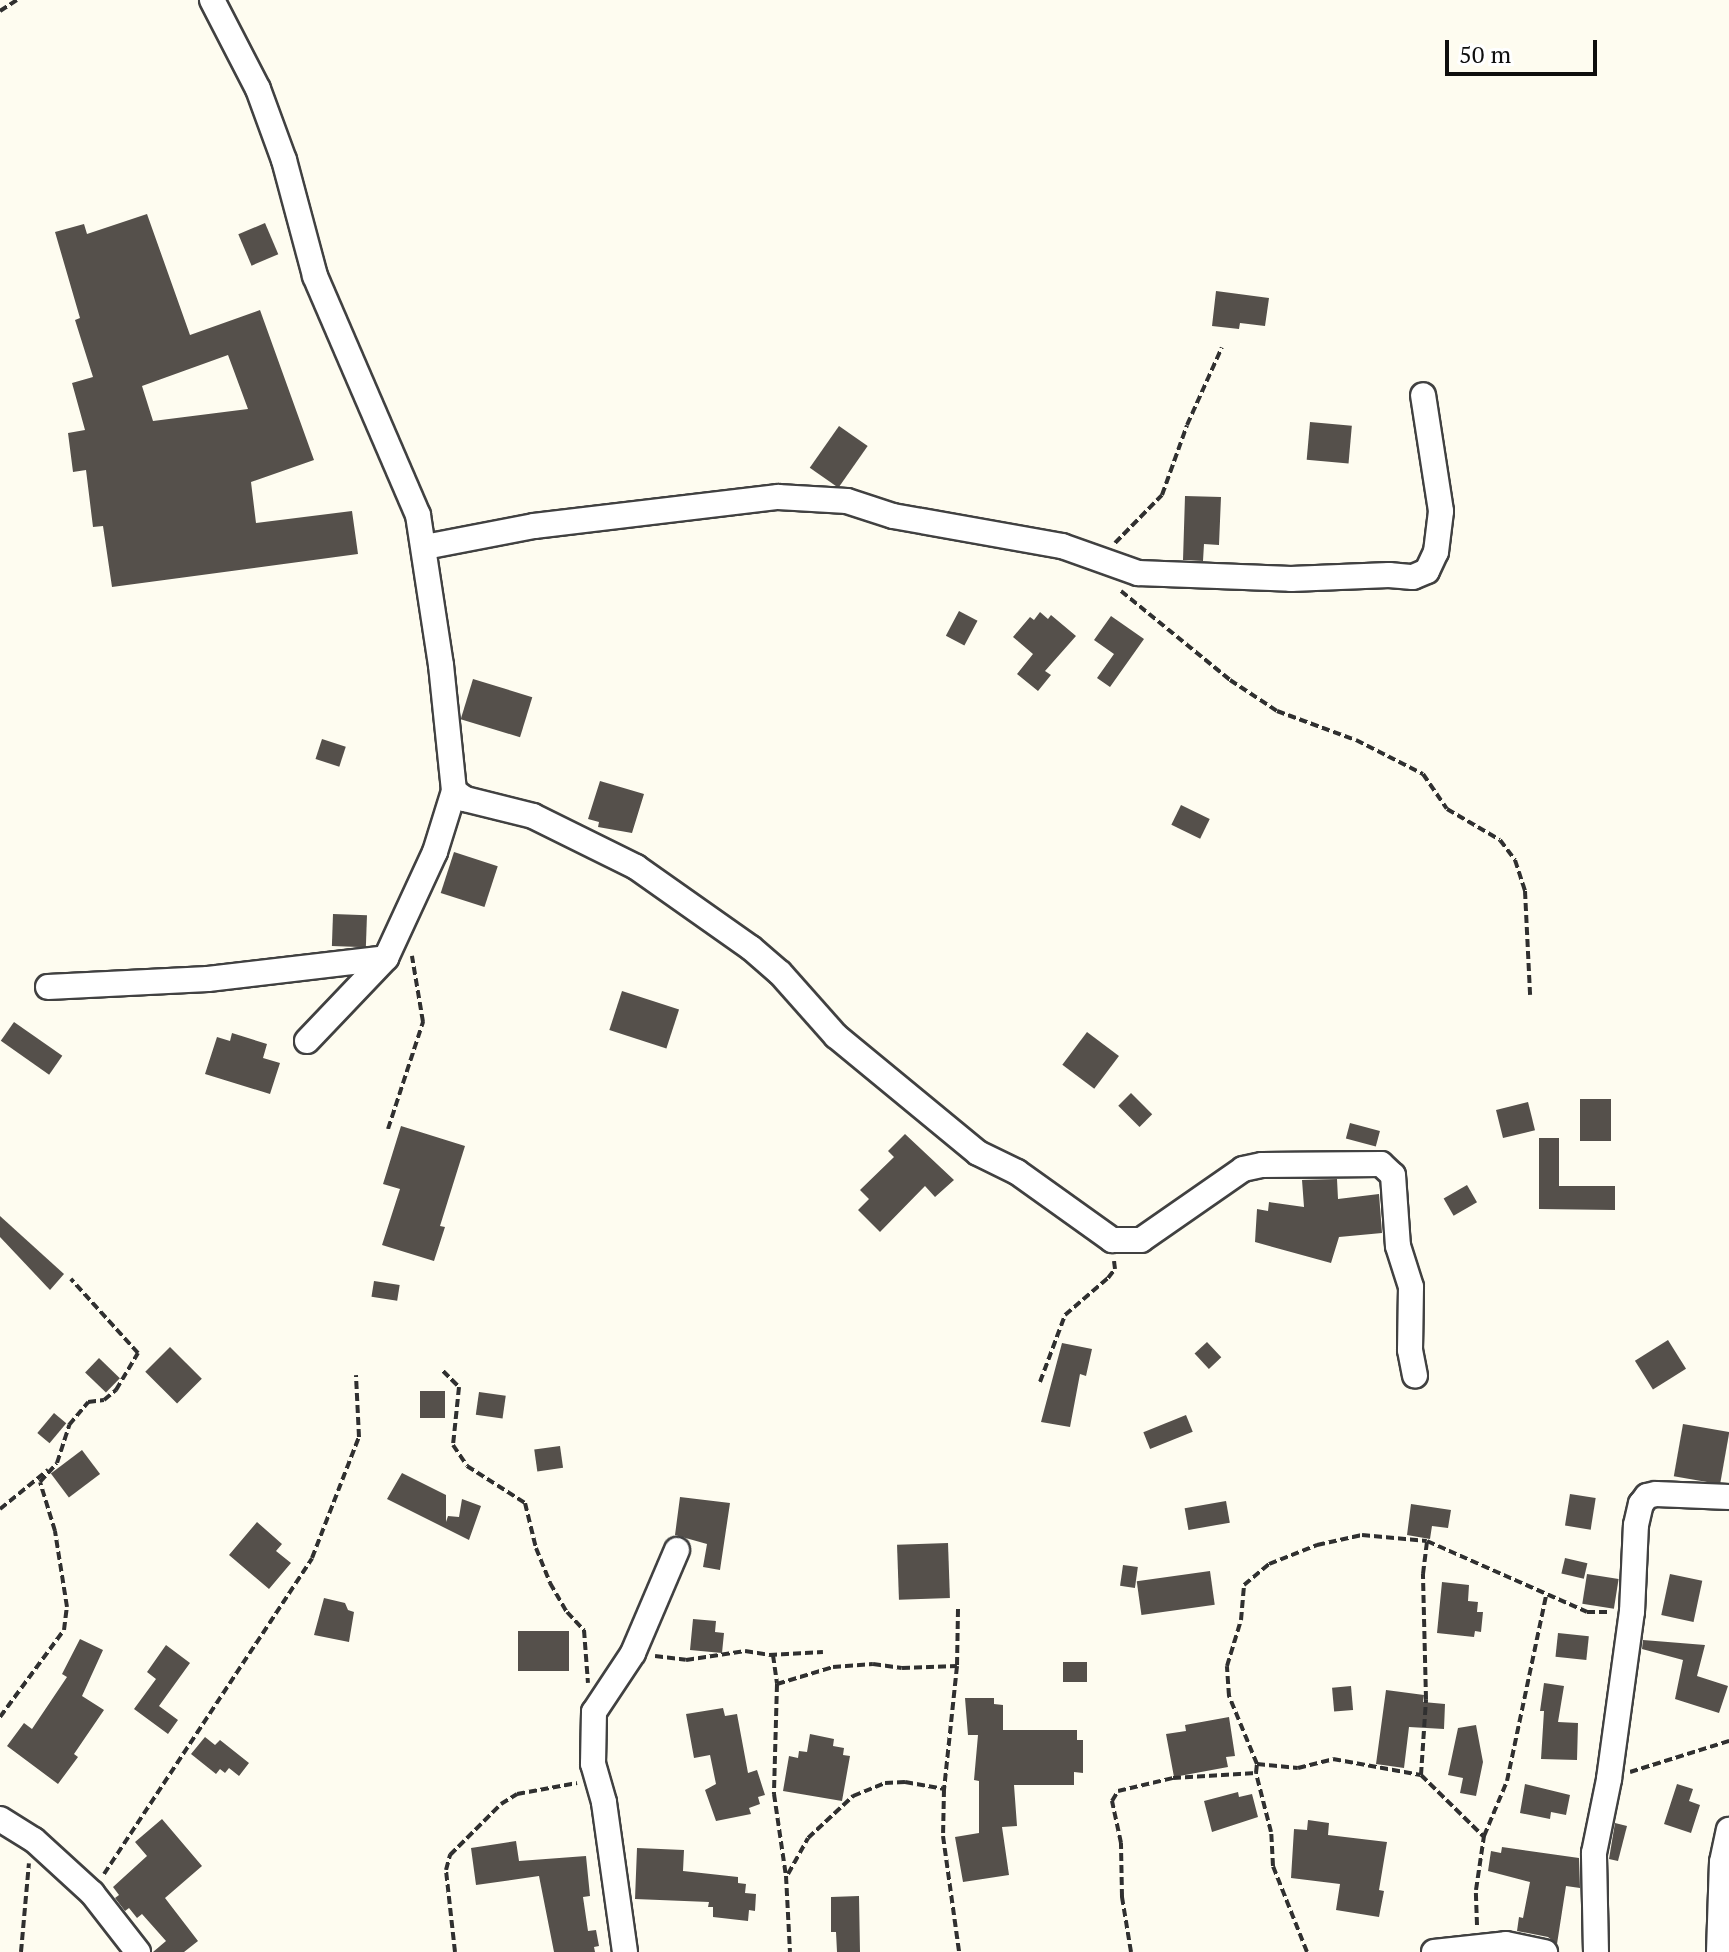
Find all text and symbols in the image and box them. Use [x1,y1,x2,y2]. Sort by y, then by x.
scale bar [1449,24,1601,74]
text: 50 m [1459,38,1511,70]

